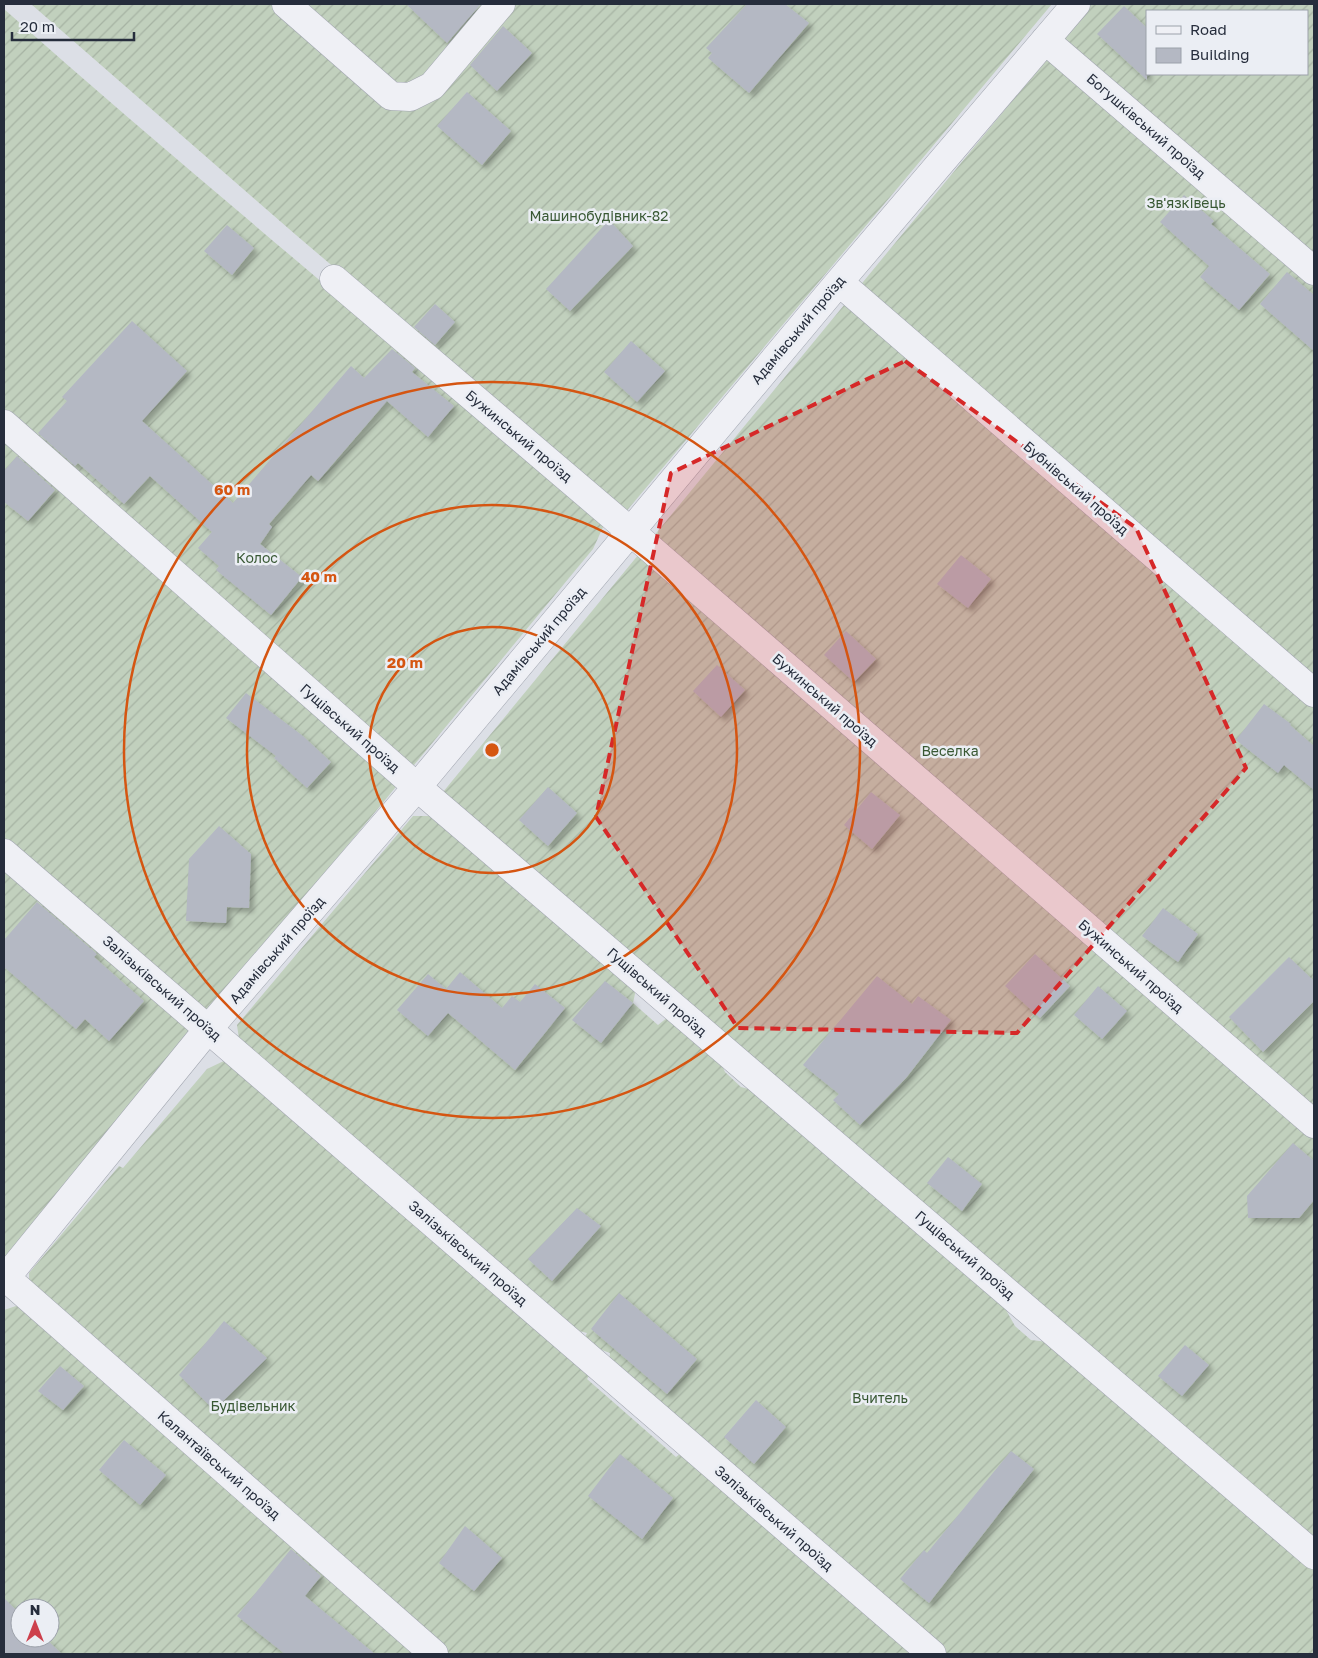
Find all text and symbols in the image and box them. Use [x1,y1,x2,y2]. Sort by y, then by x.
scale bar [12,10,135,42]
legend [1146,10,1308,75]
text: 20 m [20,17,55,35]
text: Road [1190,20,1227,38]
text: Building [1190,45,1250,63]
street label: Богушківський проїзд [1083,69,1210,182]
park label: Зв'язківець [1146,194,1226,211]
park label: Машинобудівник-82 [530,207,668,224]
street label: Адамівський проїзд [747,272,848,387]
street label: Бужинський проїзд [463,386,576,485]
street label: Бубнівський проїзд [1020,437,1133,538]
text: 60 m [214,480,250,498]
park label: Колос [236,549,278,566]
text: 40 m [301,567,337,585]
street label: Адамівський проїзд [488,583,589,698]
street label: Бужинський проїзд [769,649,882,750]
text: 20 m [387,653,423,671]
street label: Гущівський проїзд [297,680,404,776]
centre of rings [483,741,501,759]
park label: Веселка [921,742,979,759]
street label: Адамівський проїзд [225,892,328,1007]
street label: Бужинський проїзд [1075,915,1188,1016]
street label: Залізьківський проїзд [99,931,226,1044]
street label: Гущівський проїзд [604,944,711,1040]
street label: Залізьківський проїзд [405,1196,532,1309]
street label: Гущівський проїзд [912,1207,1019,1303]
park label: Вчитель [852,1389,908,1406]
park label: Будівельник [210,1397,296,1414]
street label: Калантаївський проїзд [155,1407,285,1523]
street label: Залізьківський проїзд [711,1461,838,1574]
north arrow [10,1598,60,1648]
text: N [30,1601,40,1618]

